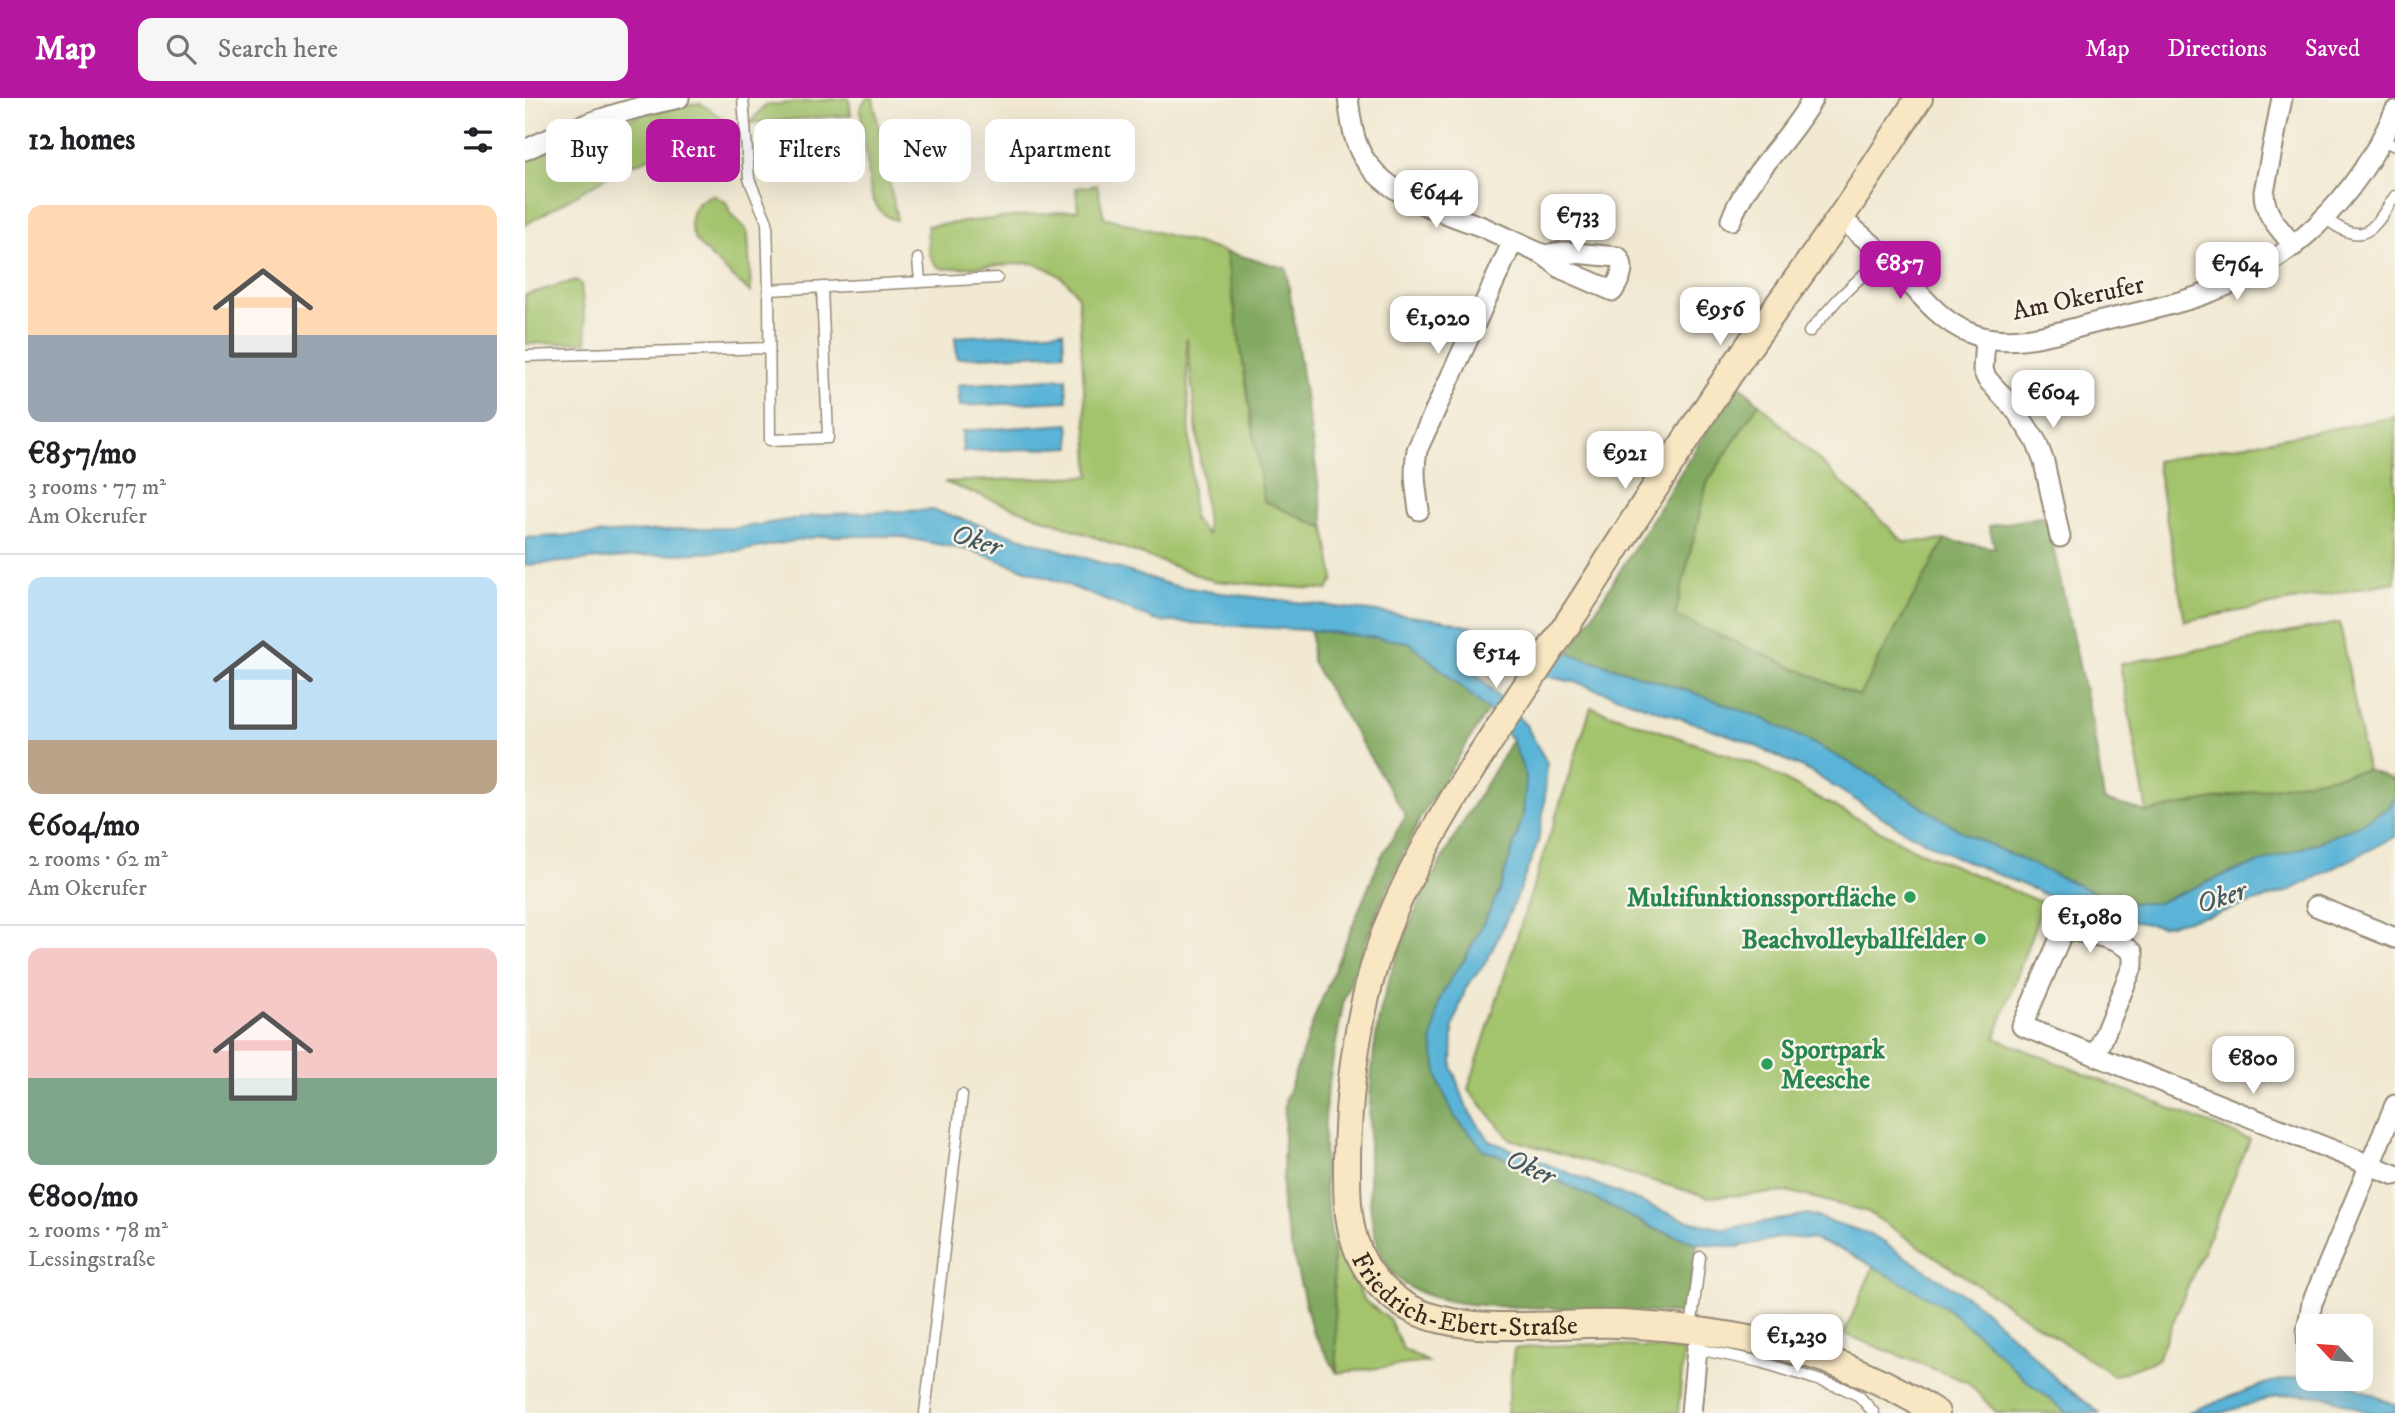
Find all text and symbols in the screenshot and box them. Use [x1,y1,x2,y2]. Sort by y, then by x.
search box [138,18,628,81]
text: Map [35,29,96,70]
icon: search [162,30,200,68]
text: Search here [218,33,338,66]
text: Map [2085,34,2130,64]
text: Directions [2168,34,2267,64]
text: Saved [2305,34,2360,64]
chip: Buy [546,119,632,182]
chip: Rent [646,119,740,182]
chip: Filters [754,119,865,182]
chip: New [879,119,971,182]
chip: Apartment [985,119,1135,182]
icon: filters [459,121,497,159]
text: 12 homes [28,122,135,159]
pin: €644 [1395,170,1477,230]
text: €644 [1410,178,1462,207]
pin: €733 [1537,194,1619,254]
text: €733 [1557,202,1599,231]
pin: €857 [1859,242,1941,301]
pin: €764 [2196,242,2278,302]
text: €857 [1876,249,1924,278]
icon: home [200,250,326,376]
text: €764 [2212,250,2262,279]
street label: Am Okerufer [2009,268,2148,329]
pin: €956 [1679,288,1761,347]
text: €956 [1696,295,1744,324]
pin: €1,020 [1381,296,1495,356]
text: €1,020 [1406,304,1470,333]
pin: €604 [2012,370,2094,430]
text: €604 [2028,378,2079,407]
pin: €921 [1584,432,1666,491]
text: €857/mo [28,436,136,473]
text: €921 [1603,439,1647,468]
text: 3 rooms · 77 m² [28,473,166,502]
text: Am Okerufer [28,502,147,531]
water label: Oker [947,516,1008,565]
icon: home [200,622,326,748]
pin: €514 [1455,630,1537,690]
text: €514 [1473,638,1519,667]
text: €604/mo [28,808,140,845]
text: 2 rooms · 62 m² [28,845,168,874]
water label: Oker [2192,872,2253,922]
text: Am Okerufer [28,874,147,903]
place label: Multifunktionssportfläche [1627,882,1896,915]
marker: Multifunktionssportfläche [1902,889,1918,905]
pin: €1,080 [2033,896,2147,955]
text: €1,080 [2058,903,2122,932]
place label: Beachvolleyballfelder [1742,924,1966,957]
marker: Beachvolleyballfelder [1972,931,1988,947]
icon: home [200,993,326,1119]
place label: Sportpark Meesche [1781,1034,1886,1097]
pin: €800 [2212,1037,2294,1096]
text: €800 [2228,1044,2278,1073]
marker: Sportpark Meesche [1759,1056,1775,1072]
water label: Oker [1500,1141,1562,1195]
text: €800/mo [28,1179,138,1216]
text: 2 rooms · 78 m² [28,1216,168,1245]
text: Lessingstraße [28,1245,155,1274]
street label: Friedrich-Ebert-Straße [1343,1247,1578,1344]
pin: €1,230 [1740,1314,1854,1374]
north arrow [2296,1314,2373,1391]
map controls [2296,1314,2373,1391]
text: €1,230 [1767,1322,1827,1351]

